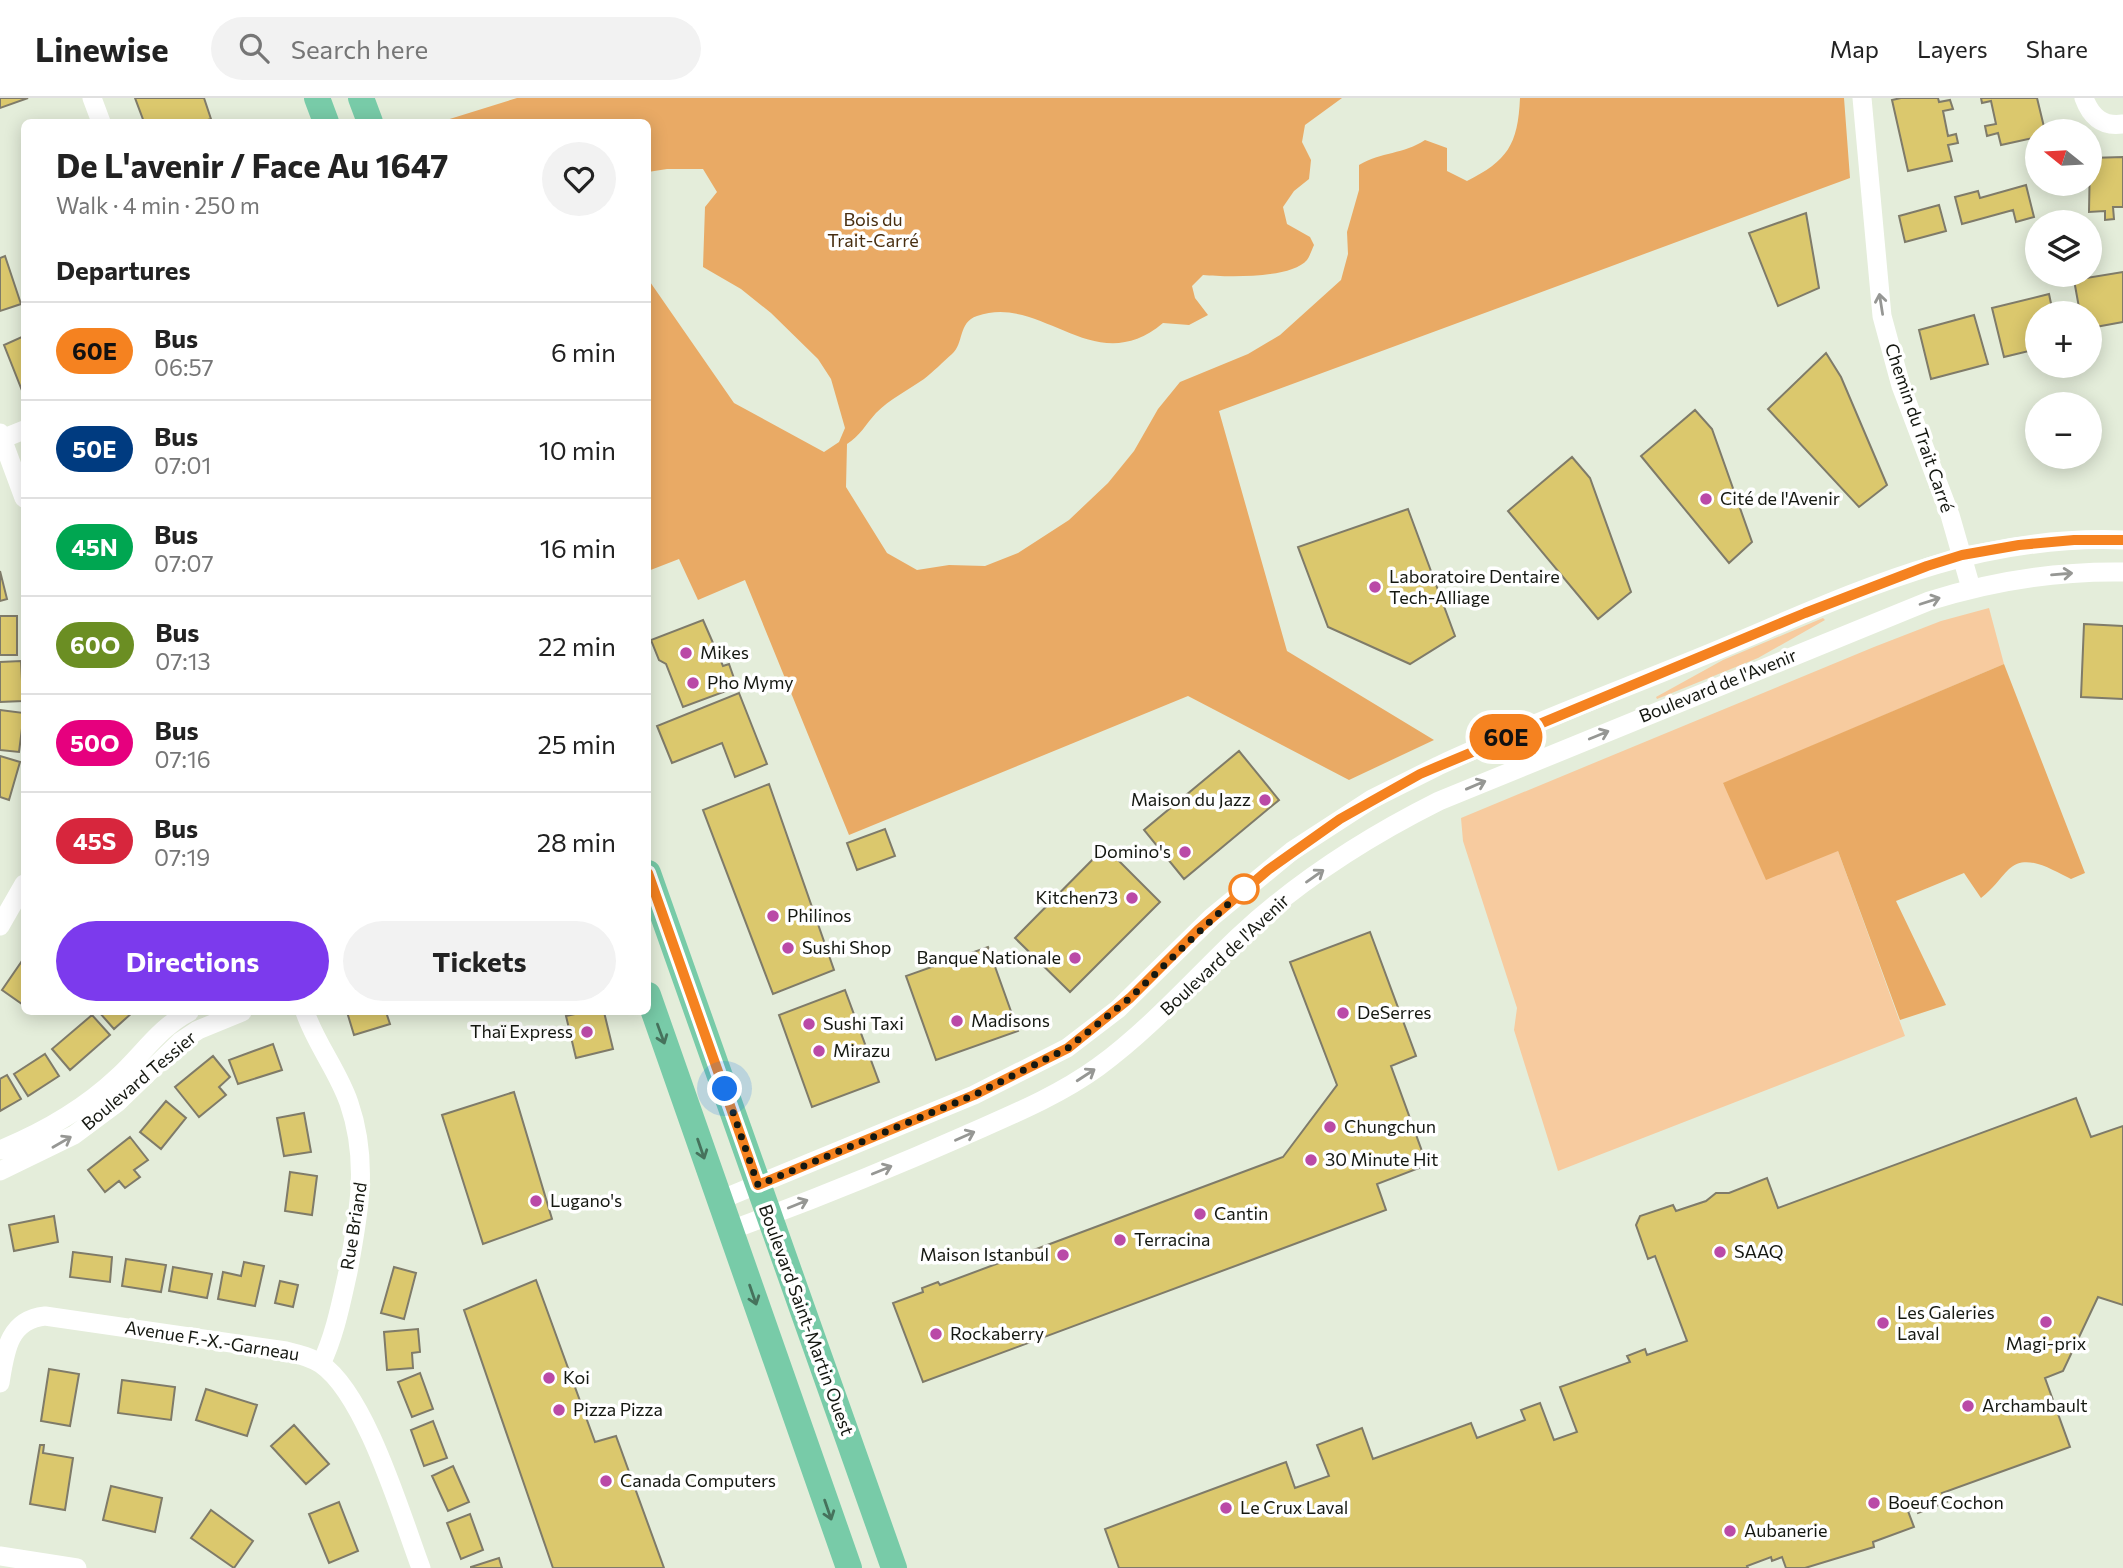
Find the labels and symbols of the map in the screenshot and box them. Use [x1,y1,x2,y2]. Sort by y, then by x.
north arrow [2025,119,2102,196]
park label: Bois du Trait-Carré [827,208,919,251]
one-way arrow [1874,293,1887,316]
street label: Chemin du Trait Carré [1881,340,1959,515]
place label: Cité de l'Avenir [1720,487,1840,509]
marker: Cité de l'Avenir [1698,491,1714,507]
place label: Laboratoire Dentaire Tech-Alliage [1389,565,1560,608]
one-way arrow [2050,567,2073,580]
marker: Laboratoire Dentaire Tech-Alliage [1367,579,1383,595]
one-way arrow [1919,593,1941,606]
place label: Mikes [700,641,749,663]
street label: Boulevard de l'Avenir [1635,643,1800,727]
marker: Mikes [678,645,694,661]
place label: Pho Mymy [707,671,794,693]
marker: Pho Mymy [685,675,701,691]
line badge: 60E [1466,714,1546,760]
one-way arrow [1587,727,1609,740]
one-way arrow [1465,778,1486,791]
place label: Maison du Jazz [1131,788,1251,810]
marker: Maison du Jazz [1257,792,1273,808]
place label: Domino's [1094,840,1171,862]
marker: Domino's [1177,844,1193,860]
one-way arrow [1305,869,1324,883]
unlabelled marker [1229,874,1259,904]
place label: Kitchen73 [1036,886,1118,908]
street label: Boulevard de l'Avenir [1155,889,1293,1020]
marker: Kitchen73 [1124,890,1140,906]
place label: Philinos [787,904,852,926]
marker: Philinos [765,908,781,924]
place label: Sushi Shop [802,936,891,958]
marker: Sushi Shop [780,940,796,956]
place label: Banque Nationale [917,946,1061,968]
marker: Banque Nationale [1067,950,1083,966]
place label: DeSerres [1357,1001,1432,1023]
marker: DeSerres [1335,1005,1351,1021]
place label: Madisons [971,1009,1050,1031]
place label: Sushi Taxi [823,1012,904,1034]
marker: Madisons [949,1013,965,1029]
marker: Sushi Taxi [801,1016,817,1032]
place label: Thaï Express [470,1020,573,1042]
one-way arrow [656,1022,669,1044]
marker: Thaï Express [579,1024,595,1040]
street label: Boulevard Tessier [77,1026,200,1135]
place label: Mirazu [833,1039,890,1061]
marker: Mirazu [811,1043,827,1059]
one-way arrow [1076,1067,1095,1082]
your location [707,1071,742,1106]
place label: Chungchun [1344,1115,1436,1137]
marker: Chungchun [1322,1119,1338,1135]
one-way arrow [953,1128,975,1141]
one-way arrow [51,1135,71,1149]
one-way arrow [696,1138,708,1160]
place label: 30 Minute Hit [1325,1148,1438,1170]
marker: 30 Minute Hit [1303,1152,1319,1168]
one-way arrow [871,1163,892,1176]
street label: Rue Briand [335,1180,371,1271]
place label: Lugano's [550,1189,622,1211]
marker: Lugano's [528,1193,544,1209]
one-way arrow [787,1197,808,1210]
street label: Boulevard Saint-Martin Ouest [755,1201,859,1438]
place label: Cantin [1214,1202,1268,1224]
marker: Cantin [1192,1206,1208,1222]
place label: Terracina [1134,1228,1211,1250]
marker: Terracina [1112,1232,1128,1248]
place label: SAAQ [1734,1240,1784,1262]
place label: Maison Istanbul [920,1243,1049,1265]
marker: SAAQ [1712,1244,1728,1260]
marker: Maison Istanbul [1055,1247,1071,1263]
one-way arrow [747,1284,760,1306]
place label: Les Galeries Laval [1897,1301,1995,1344]
marker: Magi-prix [2038,1314,2054,1330]
street label: Avenue F.-X.-Garneau [123,1315,301,1365]
marker: Les Galeries Laval [1875,1315,1891,1331]
place label: Rockaberry [950,1322,1044,1344]
marker: Rockaberry [928,1326,944,1342]
place label: Magi-prix [2006,1332,2087,1354]
place label: Koi [563,1366,590,1388]
marker: Koi [541,1370,557,1386]
place label: Archambault [1982,1394,2088,1416]
place label: Pizza Pizza [573,1398,663,1420]
marker: Archambault [1960,1398,1976,1414]
marker: Pizza Pizza [551,1402,567,1418]
place label: Canada Computers [620,1469,776,1491]
marker: Canada Computers [598,1473,614,1489]
place label: Boeuf Cochon [1888,1491,2004,1513]
marker: Boeuf Cochon [1866,1495,1882,1511]
place label: Le Crux Laval [1240,1496,1348,1518]
one-way arrow [823,1498,835,1520]
marker: Le Crux Laval [1218,1500,1234,1516]
place label: Aubanerie [1744,1519,1827,1541]
marker: Aubanerie [1722,1523,1738,1539]

